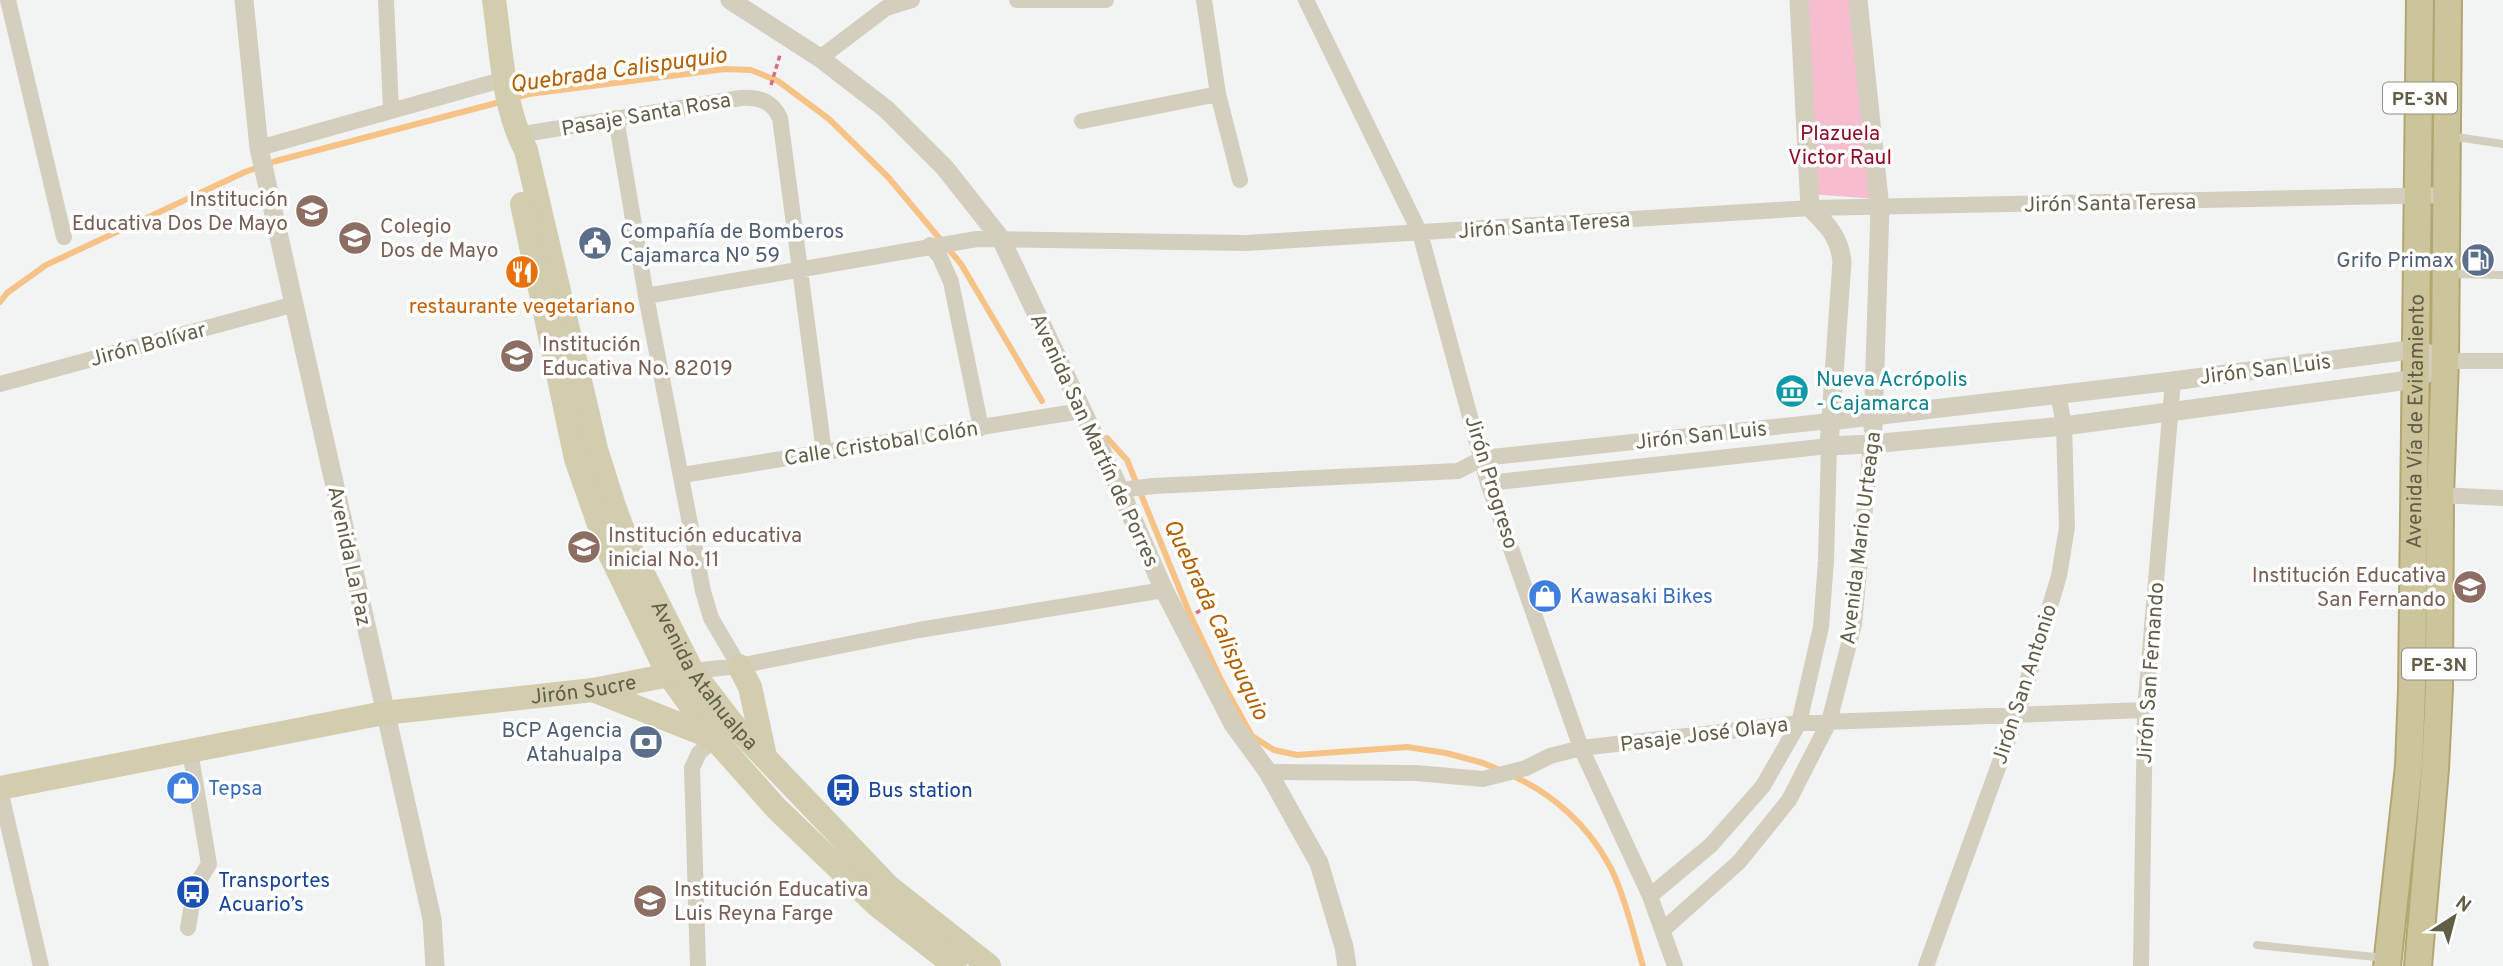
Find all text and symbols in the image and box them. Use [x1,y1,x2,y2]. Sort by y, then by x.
water label: Quebrada Calispuquio [508,42,729,101]
road number: PE-3N [2383,82,2457,114]
street label: Pasaje Santa Rosa [559,87,733,144]
park label: Plazuela Victor Raul [1788,121,1892,172]
place label: Institución Educativa Dos De Mayo [72,187,288,238]
street label: Jirón Santa Teresa [2024,189,2196,220]
school or university icon: Institución Educativa Dos De Mayo [293,192,331,230]
street label: Jirón Santa Teresa [1457,207,1631,246]
place label: Colegio Dos de Mayo [380,214,498,265]
school or university icon: Colegio Dos de Mayo [336,219,374,257]
place label: Compañía de Bomberos Cajamarca Nº 59 [620,219,844,270]
public building icon: Compañía de Bomberos Cajamarca Nº 59 [576,224,614,262]
fuel station icon: Grifo Primax [2459,241,2497,279]
place label: Grifo Primax [2336,248,2454,275]
restaurant icon: restaurante vegetariano [503,253,541,291]
place label: restaurante vegetariano [409,294,635,321]
street label: Avenida Vía de Evitamiento [2402,294,2432,549]
street label: Avenida San Martín de Porres [1023,310,1164,572]
street label: Jirón Bolívar [87,317,209,374]
place label: Institución Educativa No. 82019 [542,332,733,383]
school or university icon: Institución Educativa No. 82019 [498,337,536,375]
street label: Jirón San Luis [2198,349,2332,392]
place label: Nueva Acrópolis - Cajamarca [1816,367,1968,418]
museum icon: Nueva Acrópolis - Cajamarca [1773,372,1811,410]
street label: Jirón Progreso [1457,413,1524,552]
street label: Calle Cristobal Colón [782,416,980,473]
street label: Jirón San Luis [1634,416,1768,457]
street label: Avenida Mario Urteaga [1835,430,1888,646]
street label: Avenida La Paz [321,484,377,629]
water label: Quebrada Calispuquio [1155,515,1274,726]
place label: Institución educativa inicial No. 11 [608,523,802,574]
school or university icon: Institución educativa inicial No. 11 [565,528,603,566]
place label: Institución Educativa San Fernando [2252,563,2446,614]
school or university icon: Institución Educativa San Fernando [2451,568,2489,606]
shop icon: Kawasaki Bikes [1526,577,1564,615]
street label: Jirón San Fernando [2132,581,2171,765]
place label: Kawasaki Bikes [1570,584,1713,611]
street label: Avenida Atahualpa [644,596,763,757]
street label: Jirón San Antonio [1987,601,2064,768]
road number: PE-3N [2402,649,2476,680]
street label: Jirón Sucre [529,670,639,712]
street label: Pasaje José Olaya [1619,712,1790,759]
place label: BCP Agencia Atahualpa [501,718,622,769]
bank icon: BCP Agencia Atahualpa [627,723,665,761]
shop icon: Tepsa [164,769,202,807]
bus stop icon: Bus station [824,771,862,809]
place label: Tepsa [208,776,262,803]
place label: Bus station [868,778,973,805]
place label: Transportes Acuario’s [218,868,330,919]
bus stop icon: Transportes Acuario’s [174,873,212,911]
place label: Institución Educativa Luis Reyna Farge [674,877,868,928]
school or university icon: Institución Educativa Luis Reyna Farge [631,882,669,920]
north arrow [2419,882,2489,952]
text: N [2450,891,2475,919]

